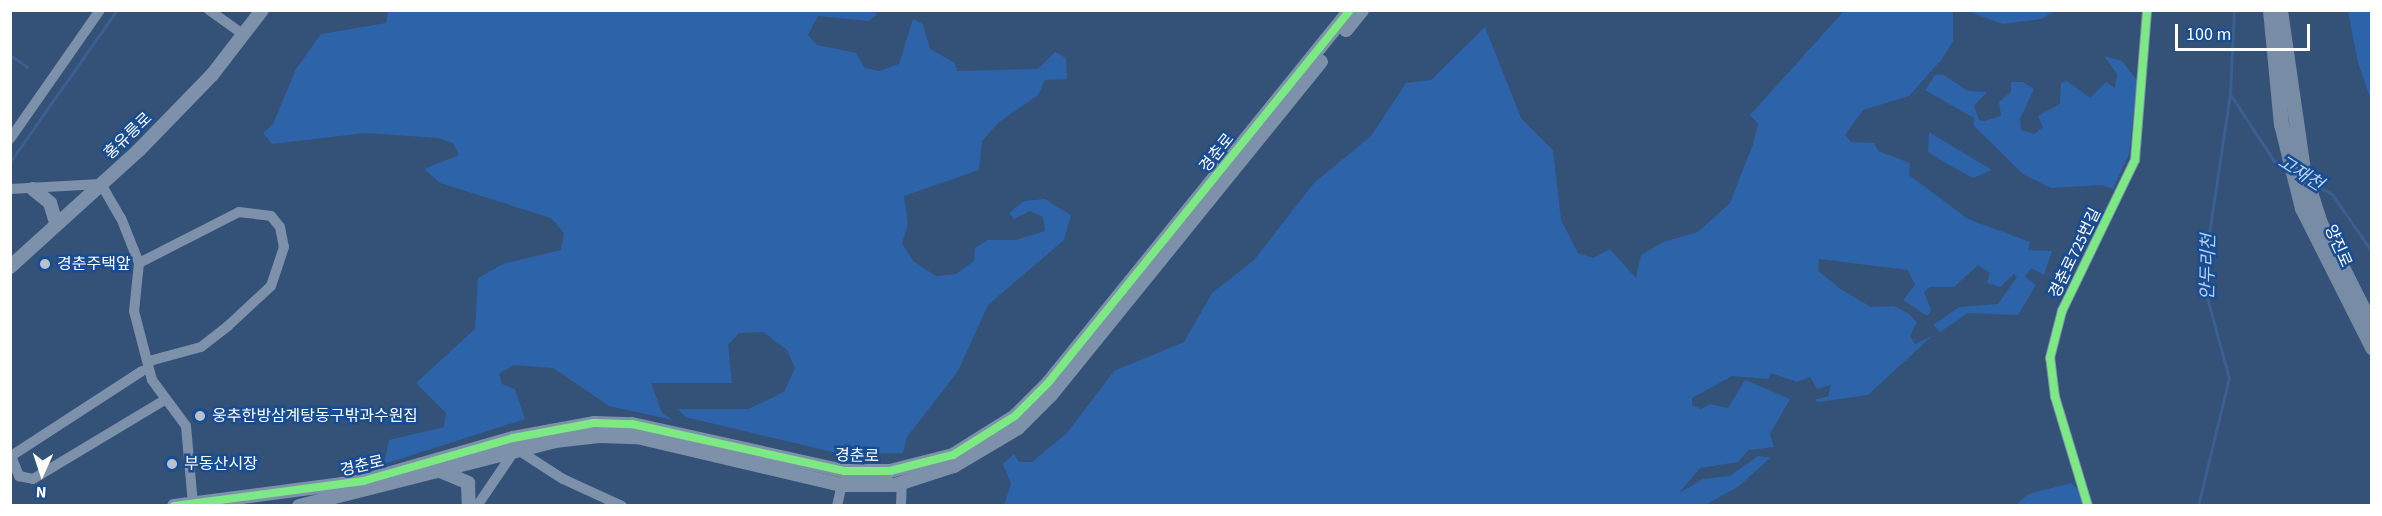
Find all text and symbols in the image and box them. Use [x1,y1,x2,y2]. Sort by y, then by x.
scale bar [2178,12,2313,50]
text: 100 m [2186,22,2231,47]
street label: 홍유릉로 [100,109,156,163]
street label: 경춘로 [1196,130,1238,176]
water label: 고재천 [2273,152,2327,196]
street label: 경춘로725번길 [2045,205,2105,301]
street label: 양진로 [2320,222,2356,270]
water label: 안두리천 [2198,234,2220,300]
place label: 경춘주택앞 [57,254,131,274]
marker: 경춘주택앞 [38,257,52,271]
place label: 웅추한방삼계탕동구밖과수원집 [212,406,418,426]
marker: 웅추한방삼계탕동구밖과수원집 [193,409,207,423]
north arrow [12,444,72,504]
street label: 경춘로 [835,446,879,466]
street label: 경춘로 [338,452,386,480]
place label: 부동산시장 [184,454,258,474]
marker: 부동산시장 [165,457,179,471]
text: N [35,481,47,503]

